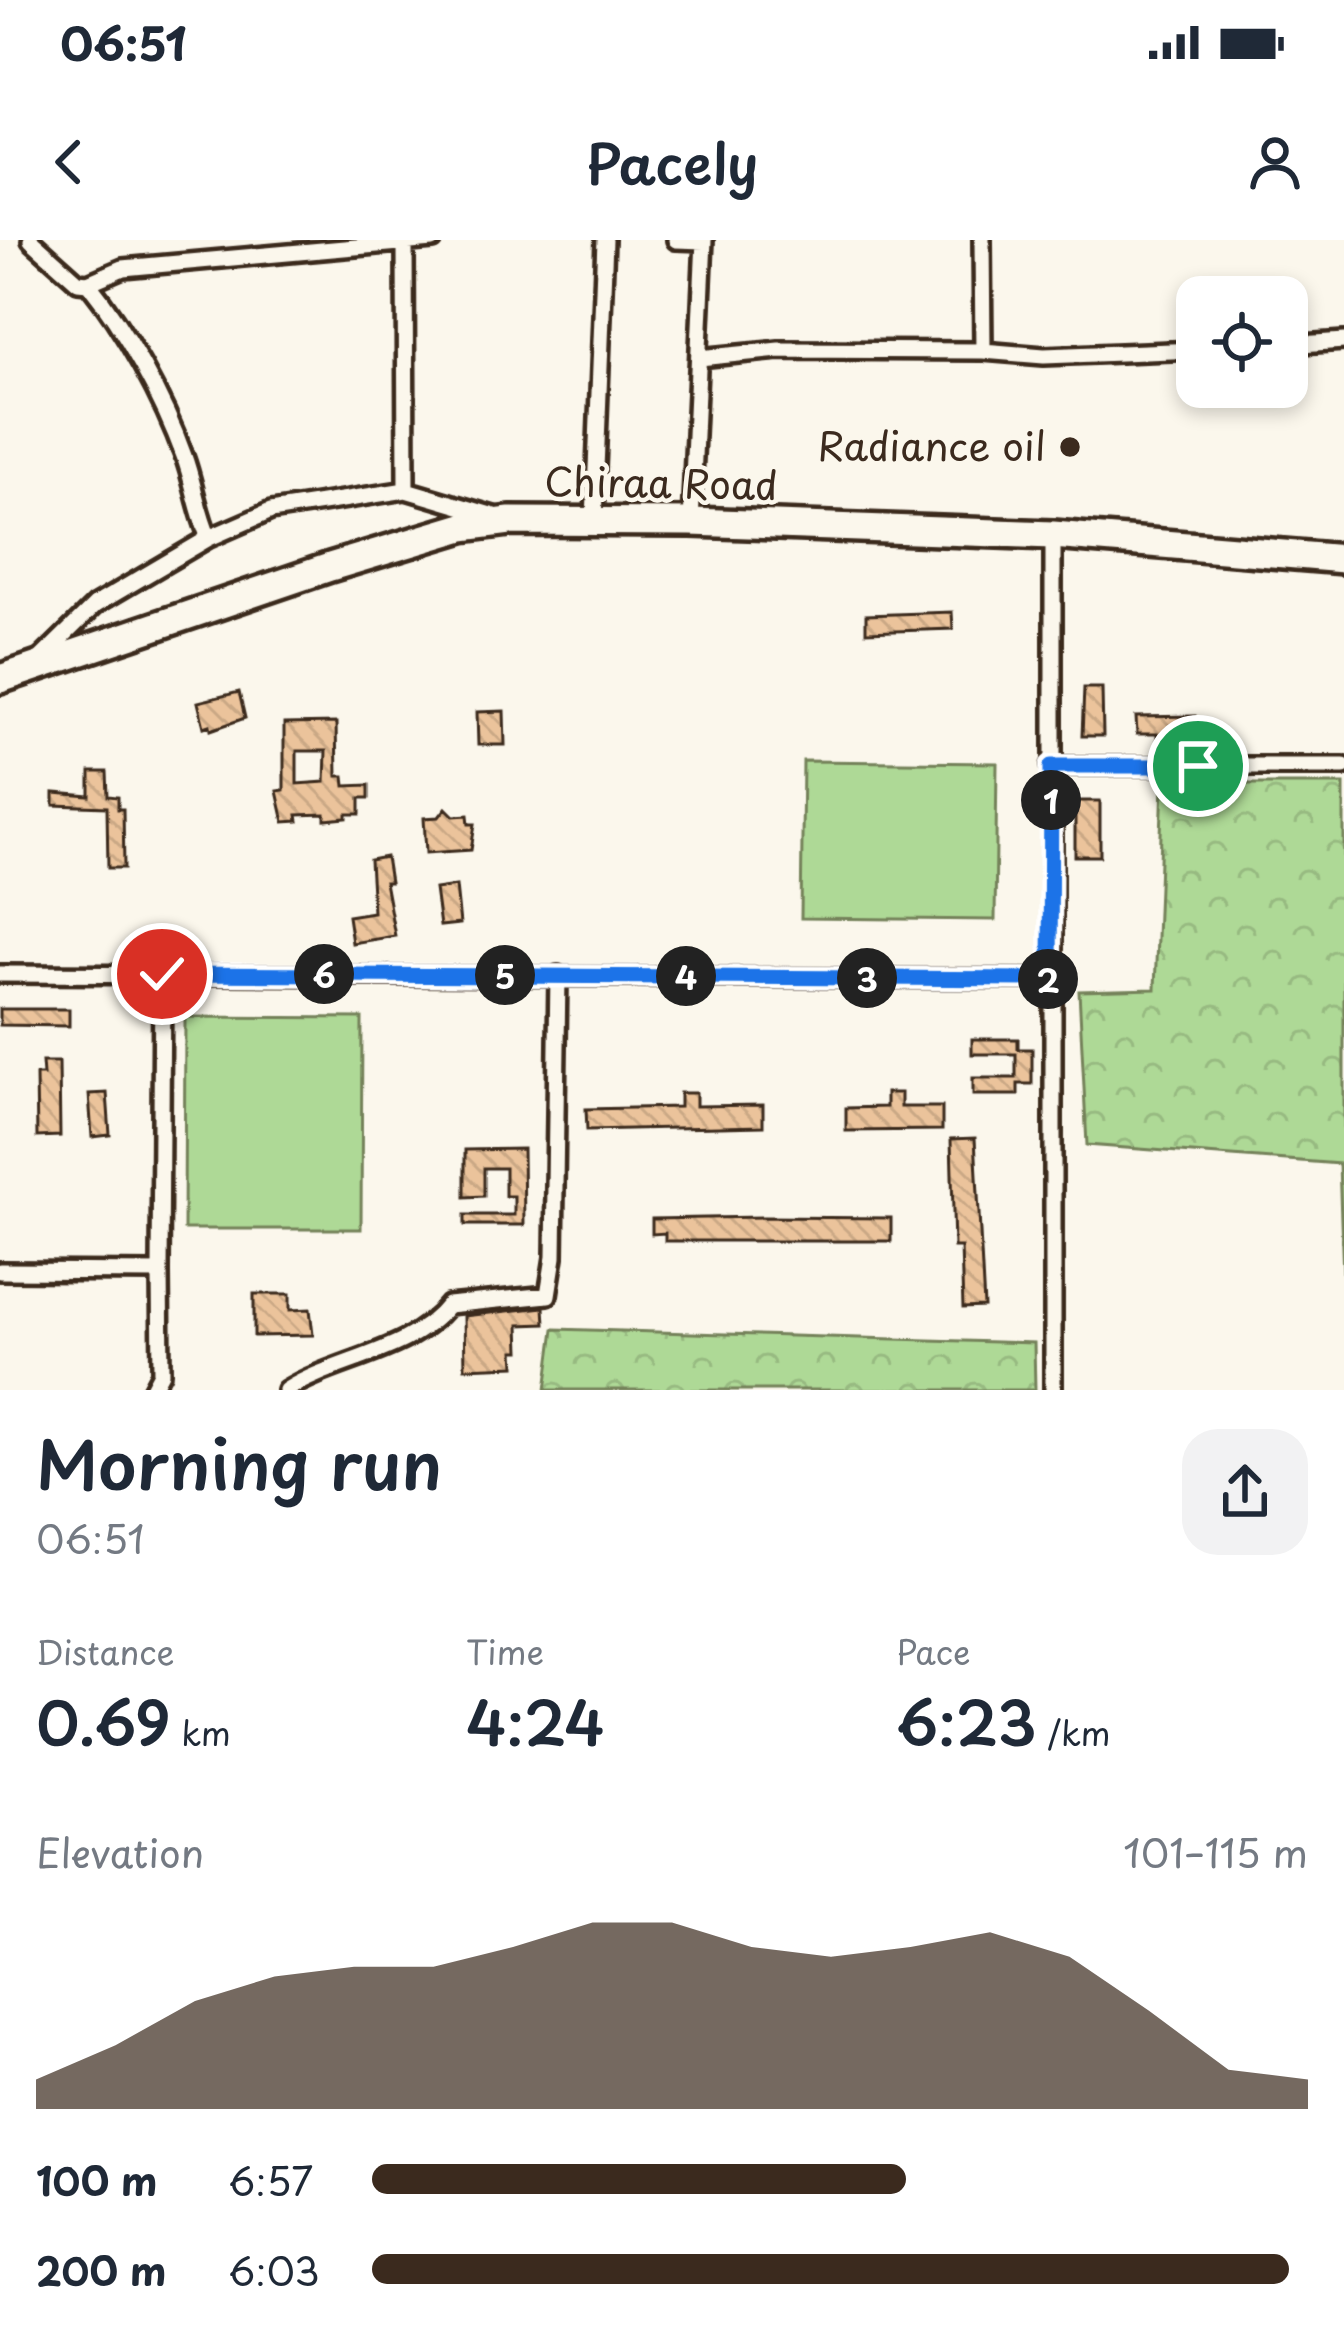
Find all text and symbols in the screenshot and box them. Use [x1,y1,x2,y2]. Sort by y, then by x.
text: 06:51 [60,8,187,76]
text: Pacely [586,122,758,203]
icon: back [36,129,102,195]
icon: person [1242,129,1308,195]
map controls [1176,276,1308,408]
button: locate [1176,276,1308,408]
place label: Radiance oil [817,415,1046,474]
marker: Radiance oil [1057,434,1083,460]
street label: Chiraa Road [544,450,778,513]
pin [1147,715,1249,817]
icon: arrive [1165,733,1231,799]
pin: 1 [1021,770,1081,830]
text: 1 [1043,775,1059,825]
pin [111,923,213,1025]
icon: check [129,941,195,1007]
pin: 6 [294,944,354,1004]
pin: 5 [475,945,535,1005]
pin: 4 [656,946,716,1006]
pin: 3 [837,948,897,1008]
text: 6 [312,949,336,999]
pin: 2 [1018,949,1078,1009]
text: 5 [494,950,516,1000]
text: 4 [675,951,697,1001]
text: 3 [856,953,878,1003]
text: 2 [1036,954,1060,1004]
text: Morning run [36,1413,442,1512]
button: share [1182,1429,1308,1555]
text: 06:51 [36,1508,145,1567]
text: Distance [36,1626,174,1676]
text: Time [466,1626,544,1676]
text: Pace [896,1626,970,1676]
text: 0.69 [36,1676,171,1766]
text: 4:24 [466,1676,605,1766]
text: 6:23 [896,1676,1037,1766]
text: km [171,1707,231,1757]
text: /km [1037,1707,1111,1757]
text: Elevation [36,1822,204,1881]
text: 101–115 m [1123,1822,1308,1881]
text: 100 m [36,2150,158,2209]
text: 6:57 [228,2150,313,2209]
text: 200 m [36,2240,166,2299]
text: 6:03 [228,2240,320,2299]

